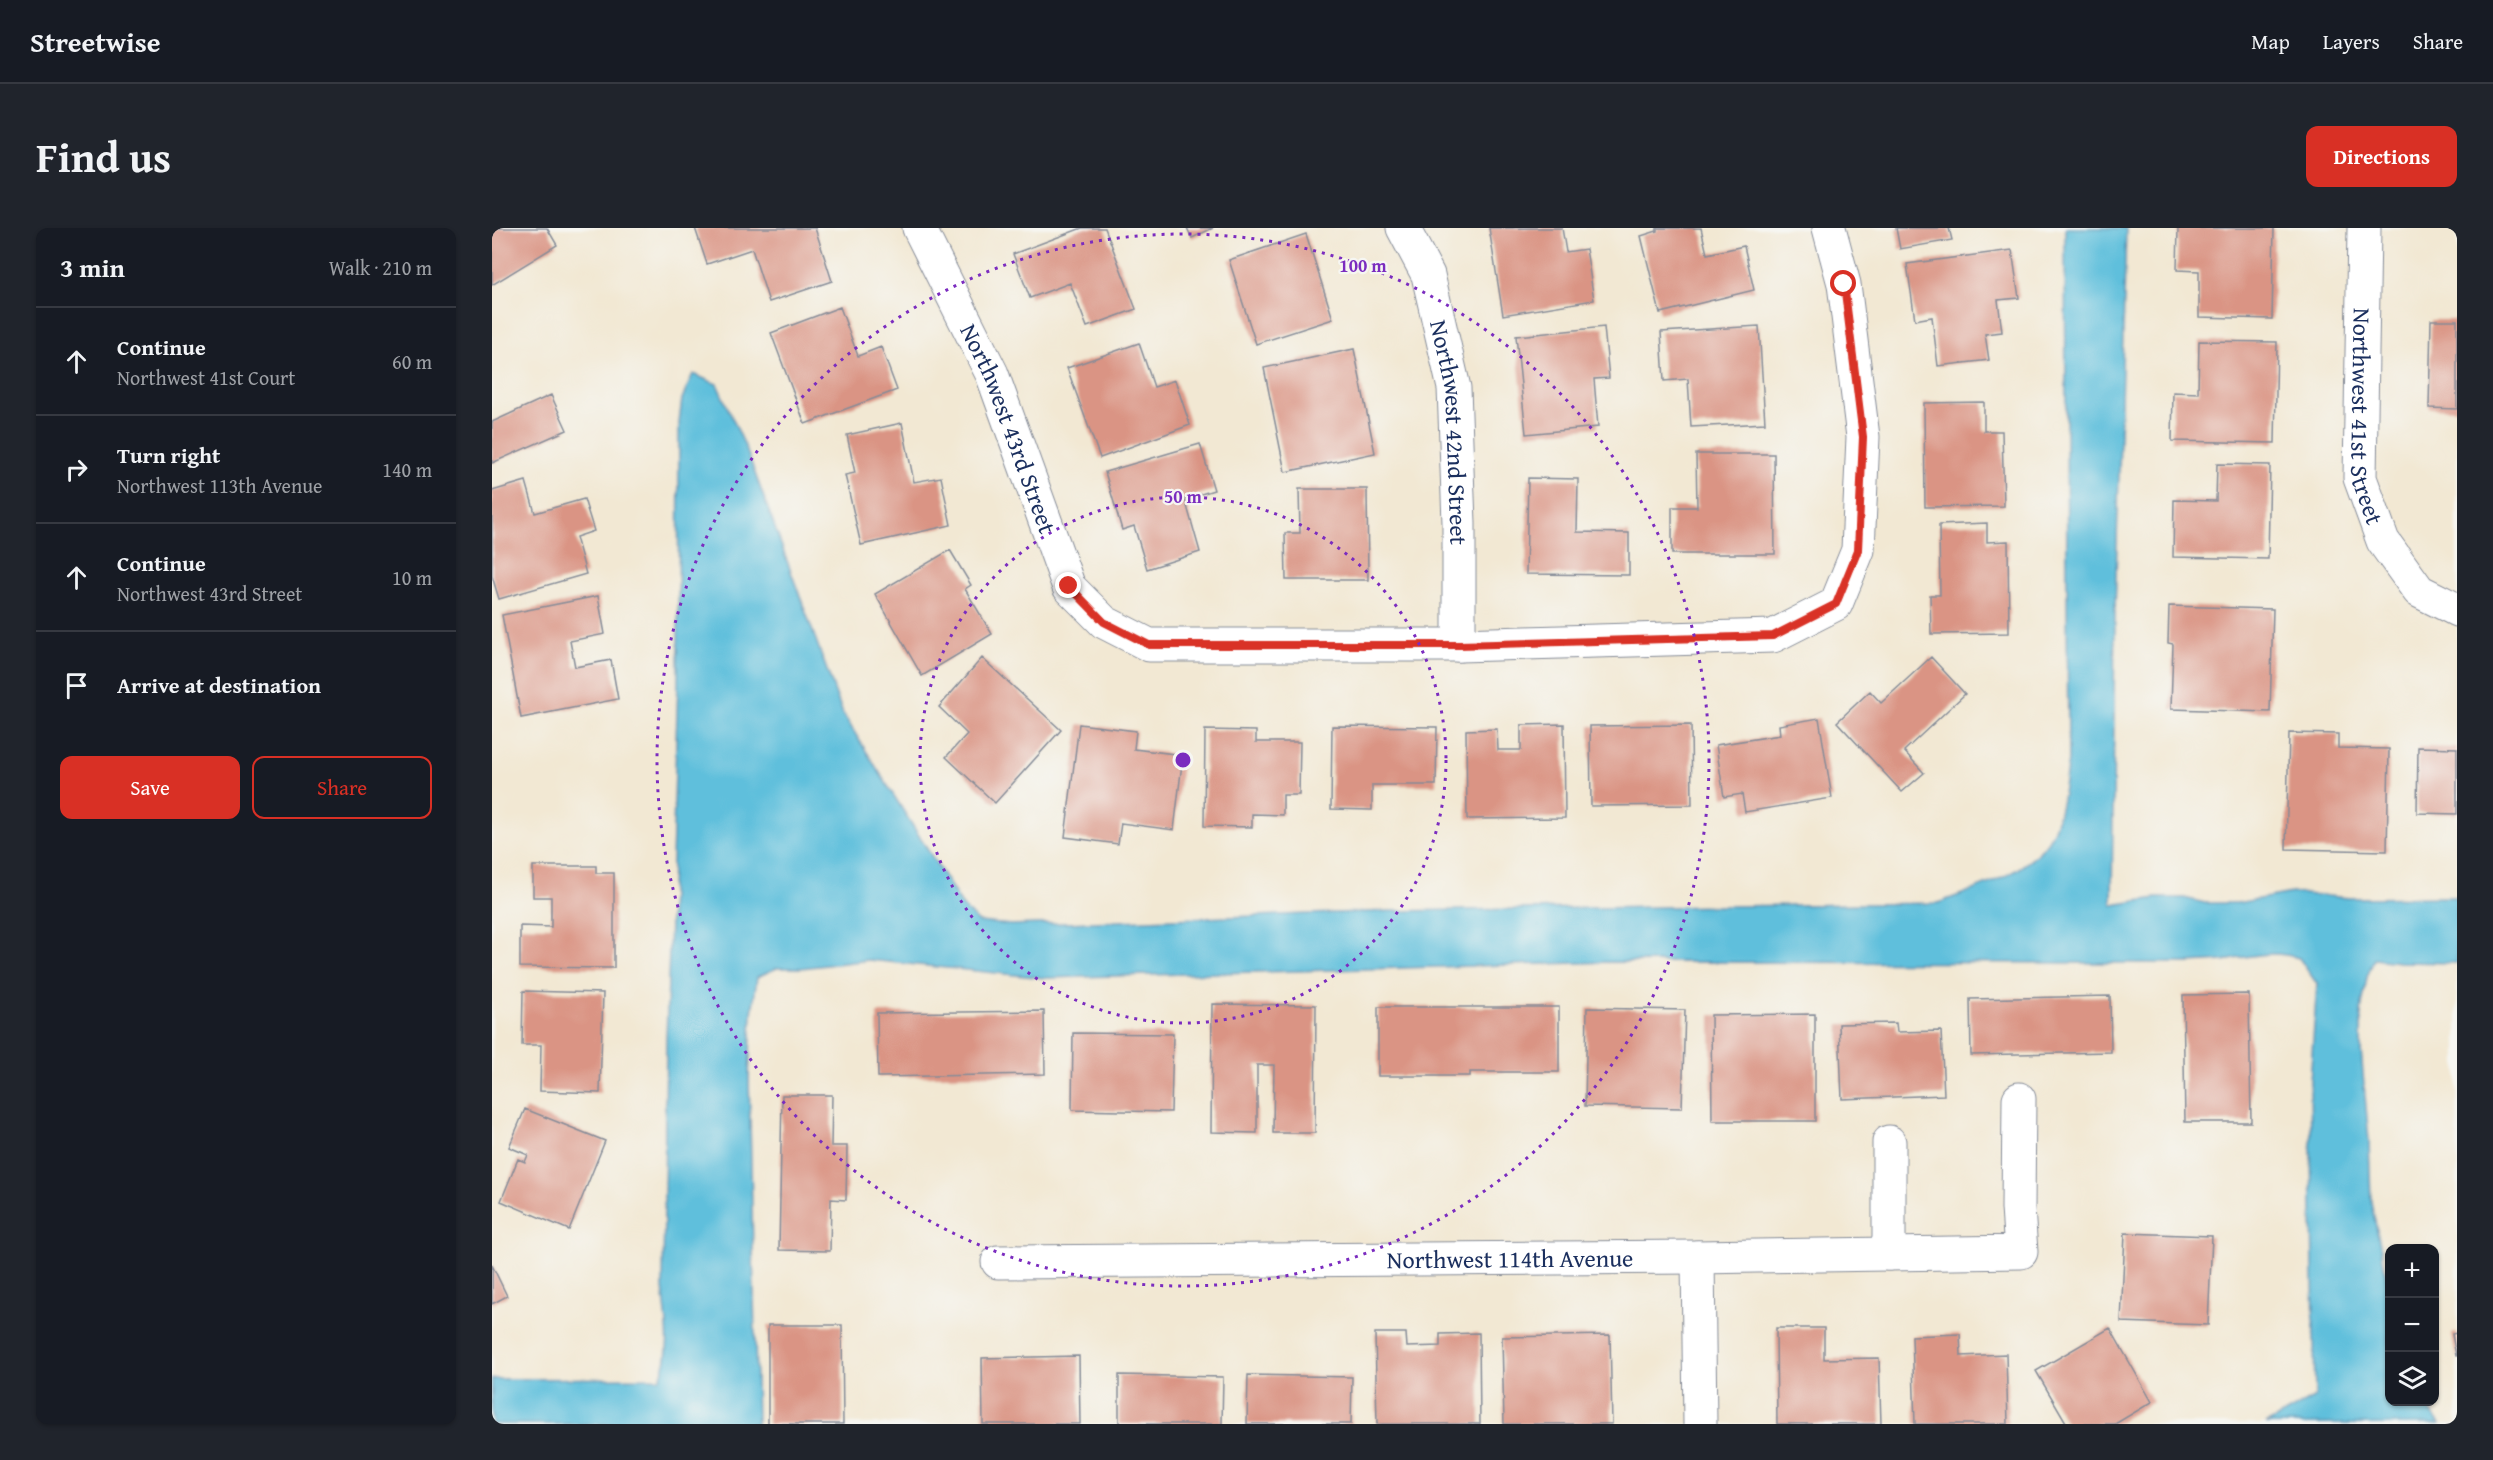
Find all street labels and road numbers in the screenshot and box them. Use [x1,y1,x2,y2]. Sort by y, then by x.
street label: Northwest 41st Street [2343,308,2393,530]
street label: Northwest 42nd Street [1421,316,1477,545]
street label: Northwest 43rd Street [952,317,1066,538]
street label: Northwest 114th Avenue [1387,1240,1633,1277]

